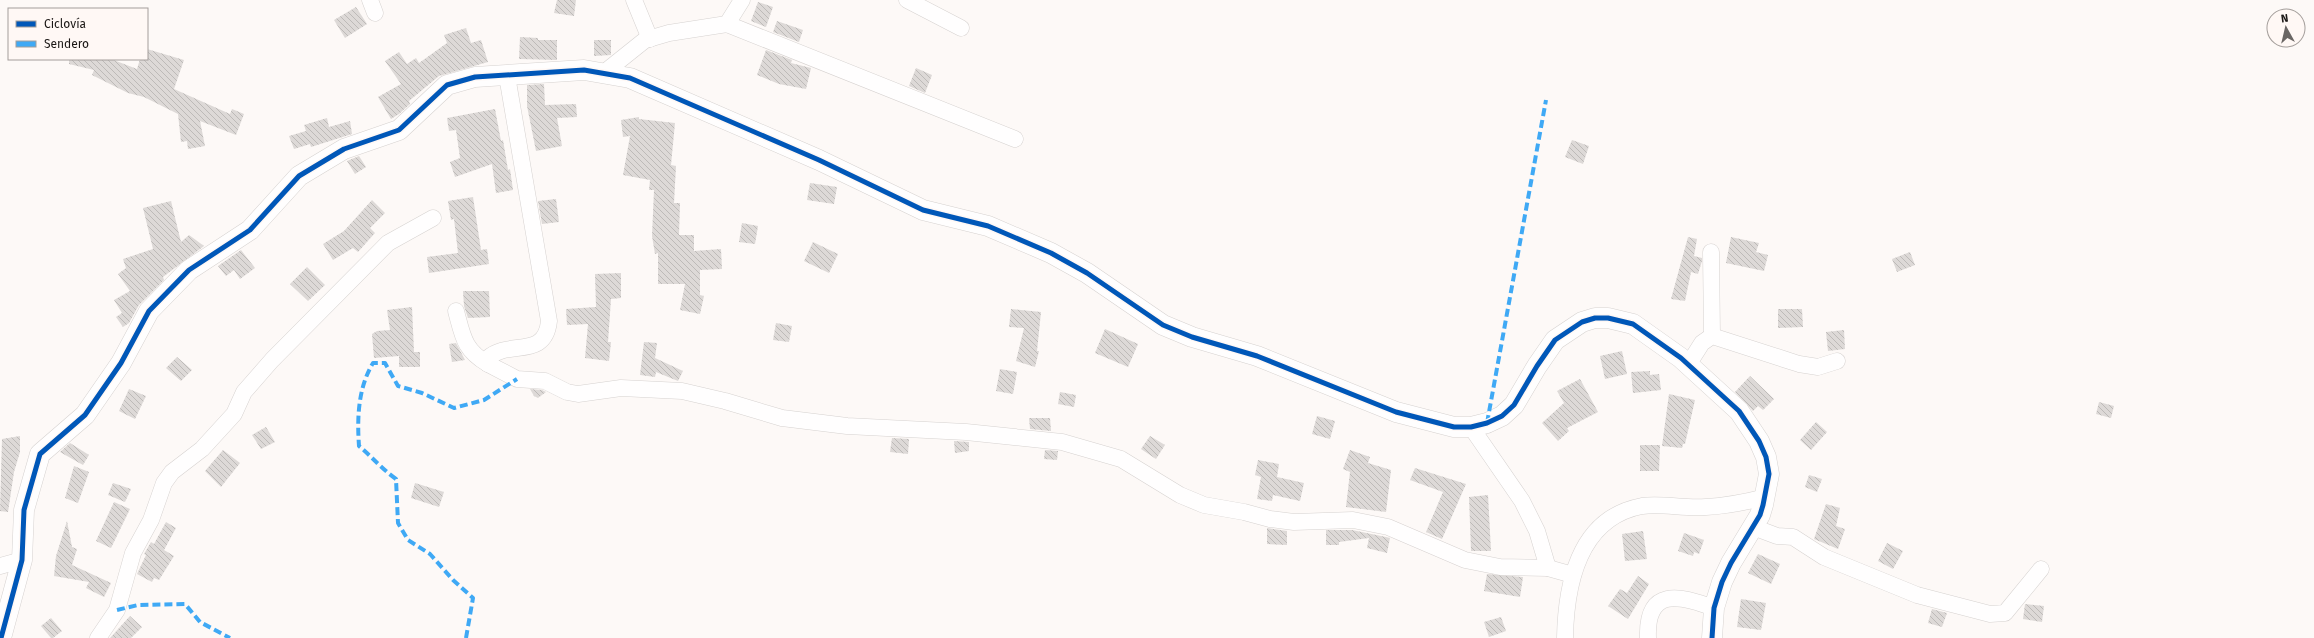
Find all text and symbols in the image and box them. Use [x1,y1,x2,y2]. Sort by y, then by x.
legend [8,8,148,60]
north arrow [2266,8,2306,48]
text: N [2280,12,2289,26]
text: Ciclovía [44,17,86,31]
text: Sendero [44,37,89,51]

